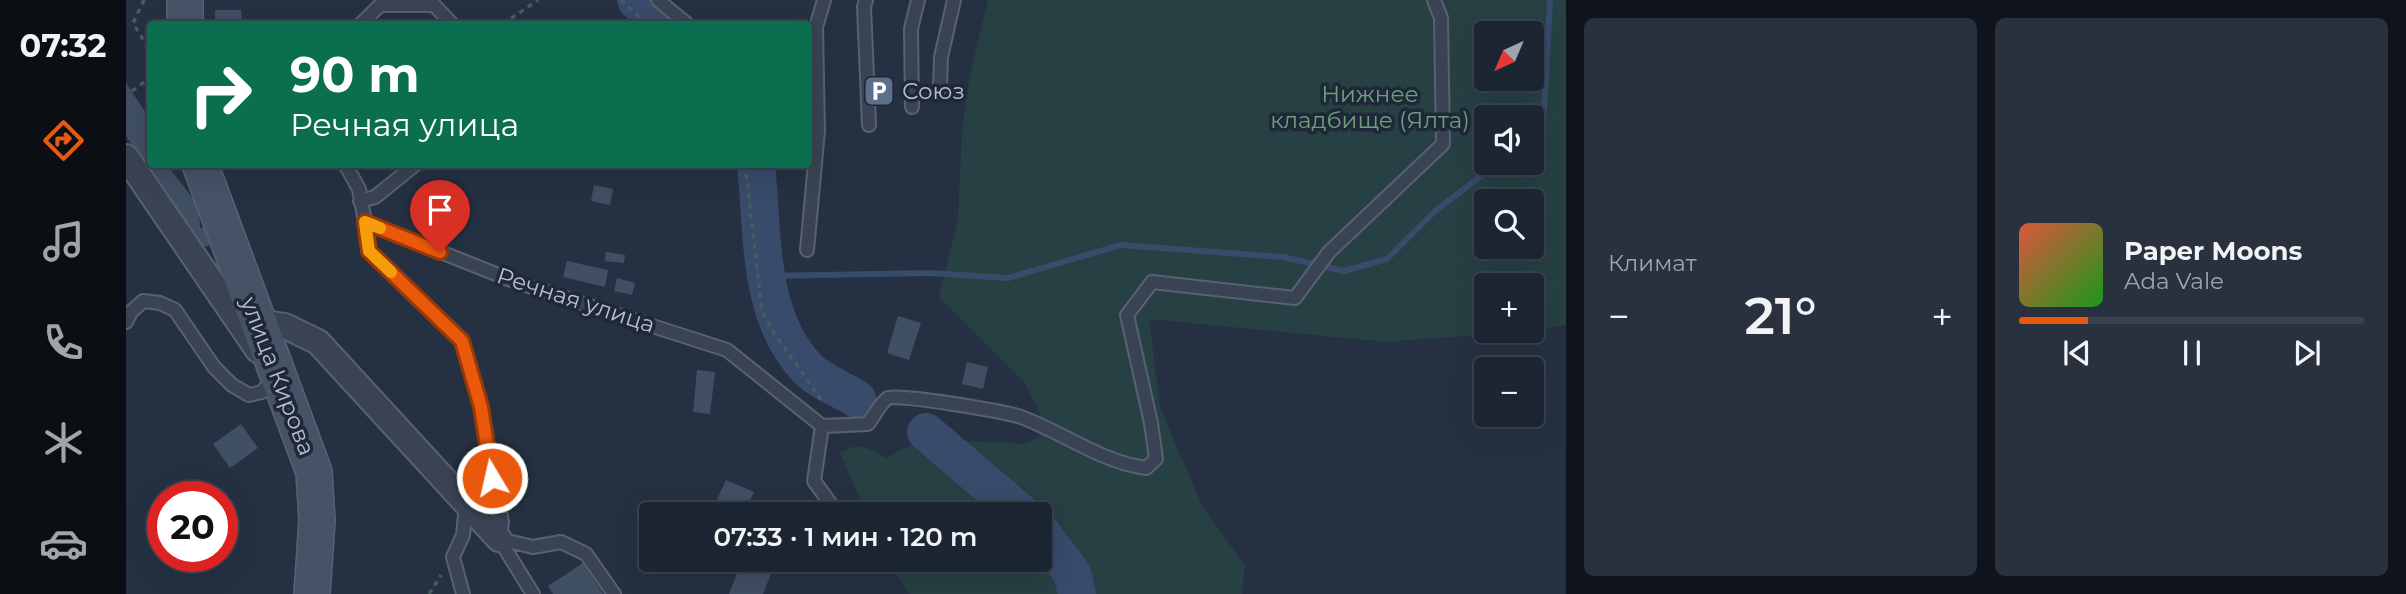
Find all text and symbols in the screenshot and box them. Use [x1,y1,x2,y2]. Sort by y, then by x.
north arrow [1474,21,1544,91]
map controls [1474,21,1544,427]
text: 07:32 [20,26,106,65]
text: 90 m [290,45,420,104]
icon: right [175,49,266,140]
parking icon: Союз [862,74,896,108]
place label: Союз [902,77,965,105]
park label: Нижнее кладбище (Ялта) [1270,80,1470,134]
text: Речная улица [290,105,519,144]
button: sound [1474,105,1544,175]
icon: directions [39,116,88,165]
pin [410,180,470,252]
button: search [1474,189,1544,259]
icon: arrive [421,191,459,229]
icon: music [39,217,88,266]
text: Paper Moons [2124,235,2302,267]
text: Климат [1608,249,1697,277]
street label: Речная улица [493,261,659,339]
text: Ada Vale [2124,267,2224,295]
button: + [1474,273,1544,343]
text: 21° [1745,284,1816,347]
street label: улица Кирова [235,292,321,459]
text: − [1608,293,1630,340]
text: + [1931,293,1953,340]
icon: phone [39,318,88,367]
icon: previous [2058,334,2096,372]
icon: pause [2173,334,2211,372]
icon: next [2288,334,2326,372]
button: − [1474,357,1544,427]
icon: climate [39,418,88,467]
position arrow [455,441,529,515]
speed limit sign: 20 [147,481,238,572]
icon: car [39,519,88,568]
text: 07:33 · 1 мин · 120 m [714,521,977,553]

